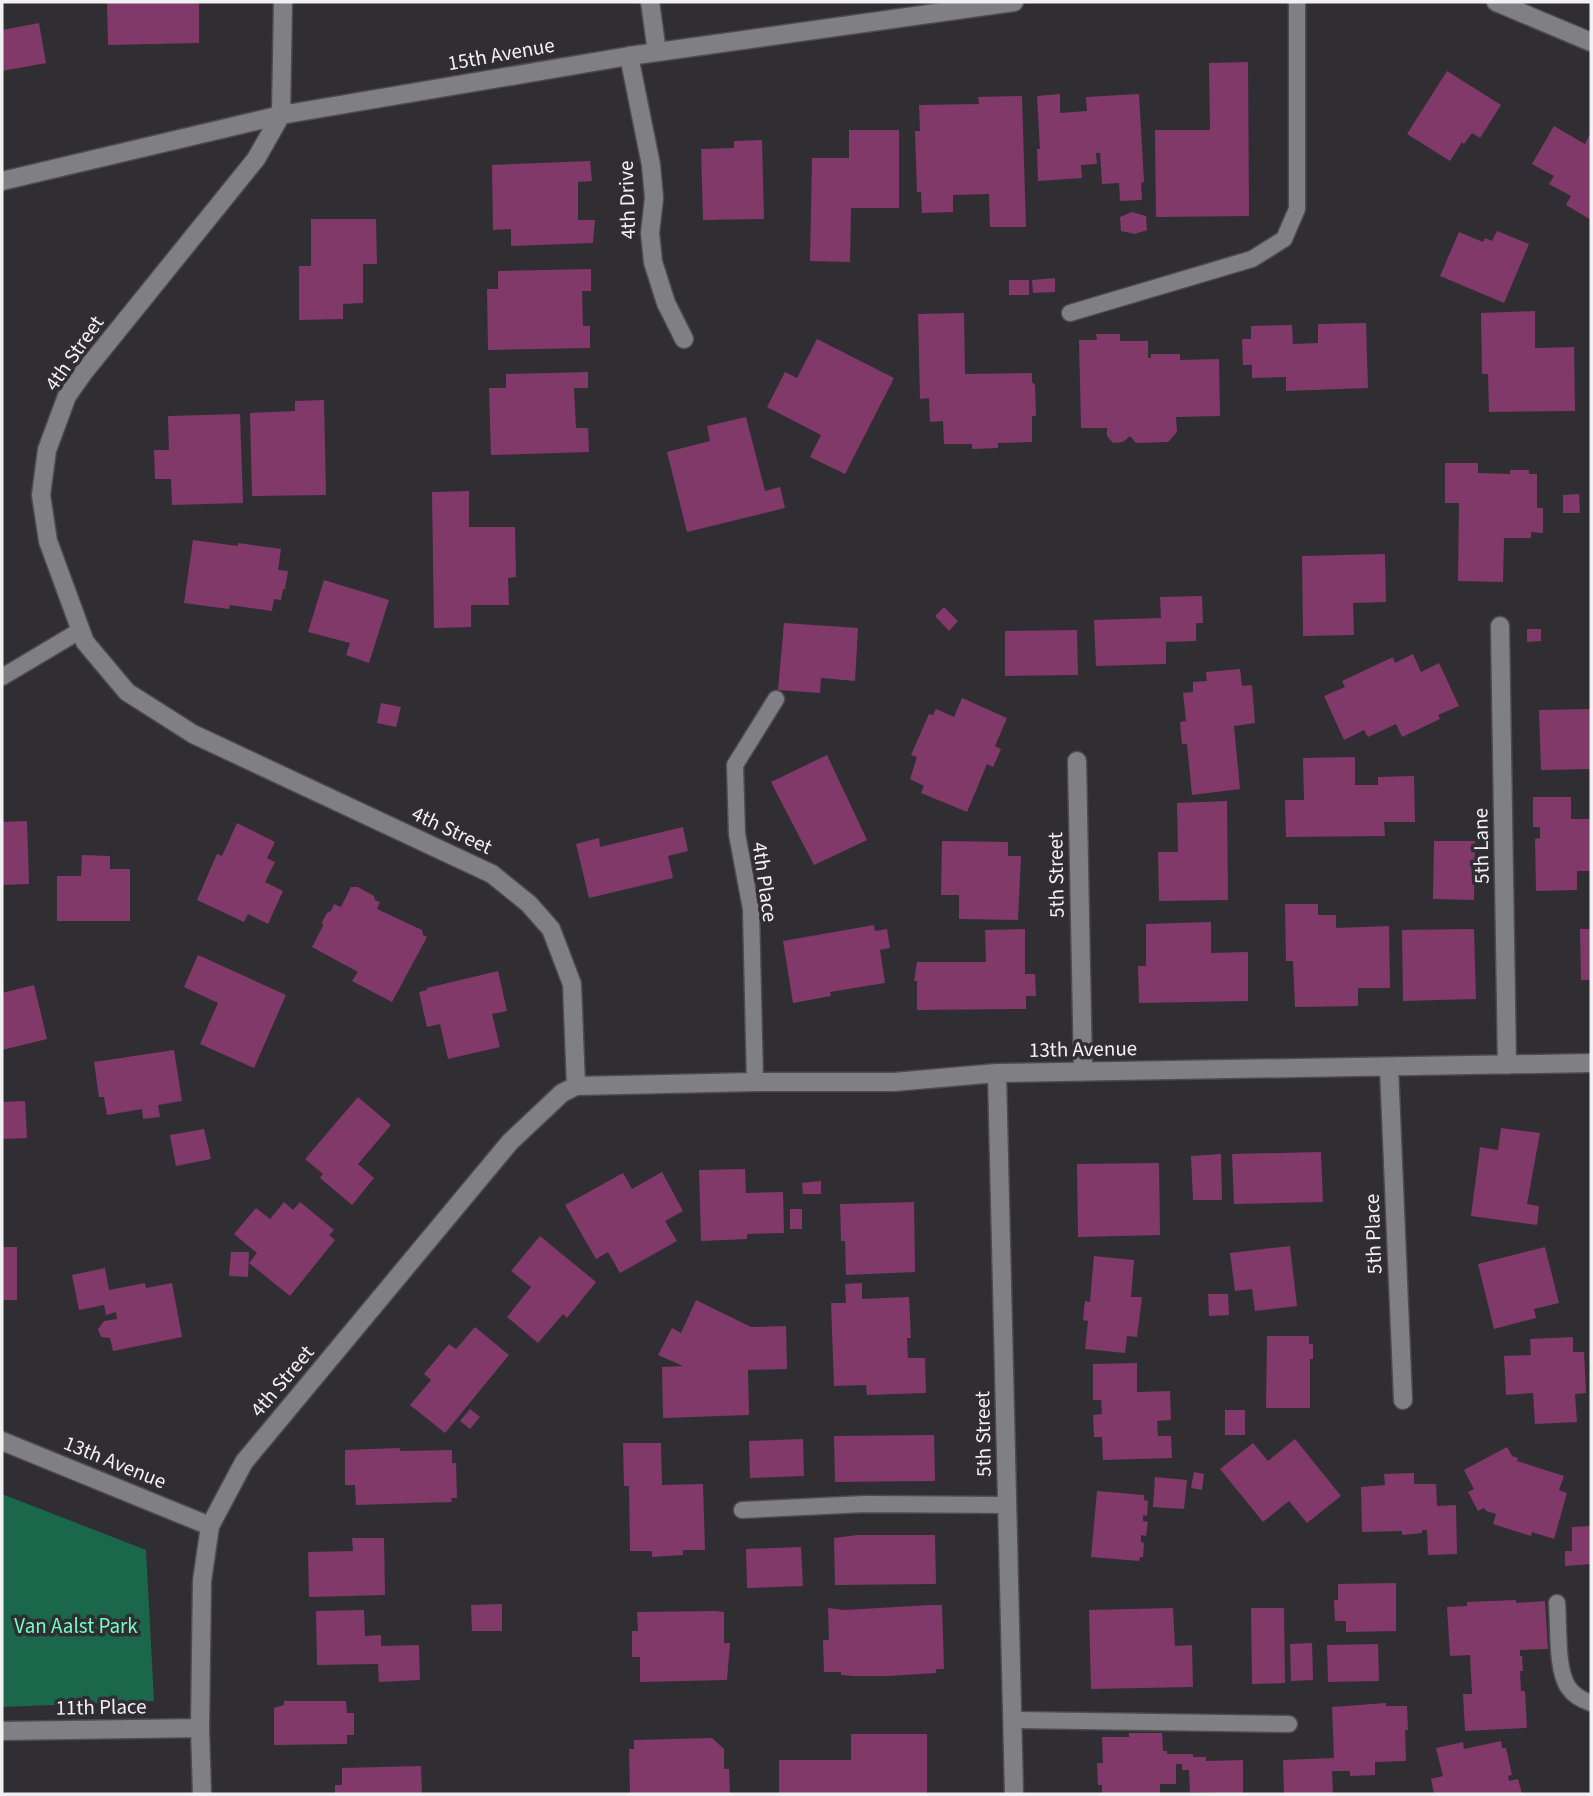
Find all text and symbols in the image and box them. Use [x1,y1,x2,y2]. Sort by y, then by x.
street label: 15th Avenue [445,30,557,78]
street label: 4th Drive [611,160,643,240]
street label: 4th Street [37,309,111,397]
street label: 4th Street [407,798,497,862]
street label: 5th Lane [1465,808,1497,884]
street label: 5th Street [1040,832,1072,918]
street label: 4th Place [745,840,785,924]
street label: 13th Avenue [1029,1033,1137,1065]
street label: 5th Place [1357,1193,1389,1275]
street label: 4th Street [243,1339,321,1423]
street label: 5th Street [967,1391,999,1477]
street label: 13th Avenue [59,1428,171,1496]
park label: Van Aalst Park [14,1611,138,1641]
street label: 11th Place [55,1691,147,1723]

